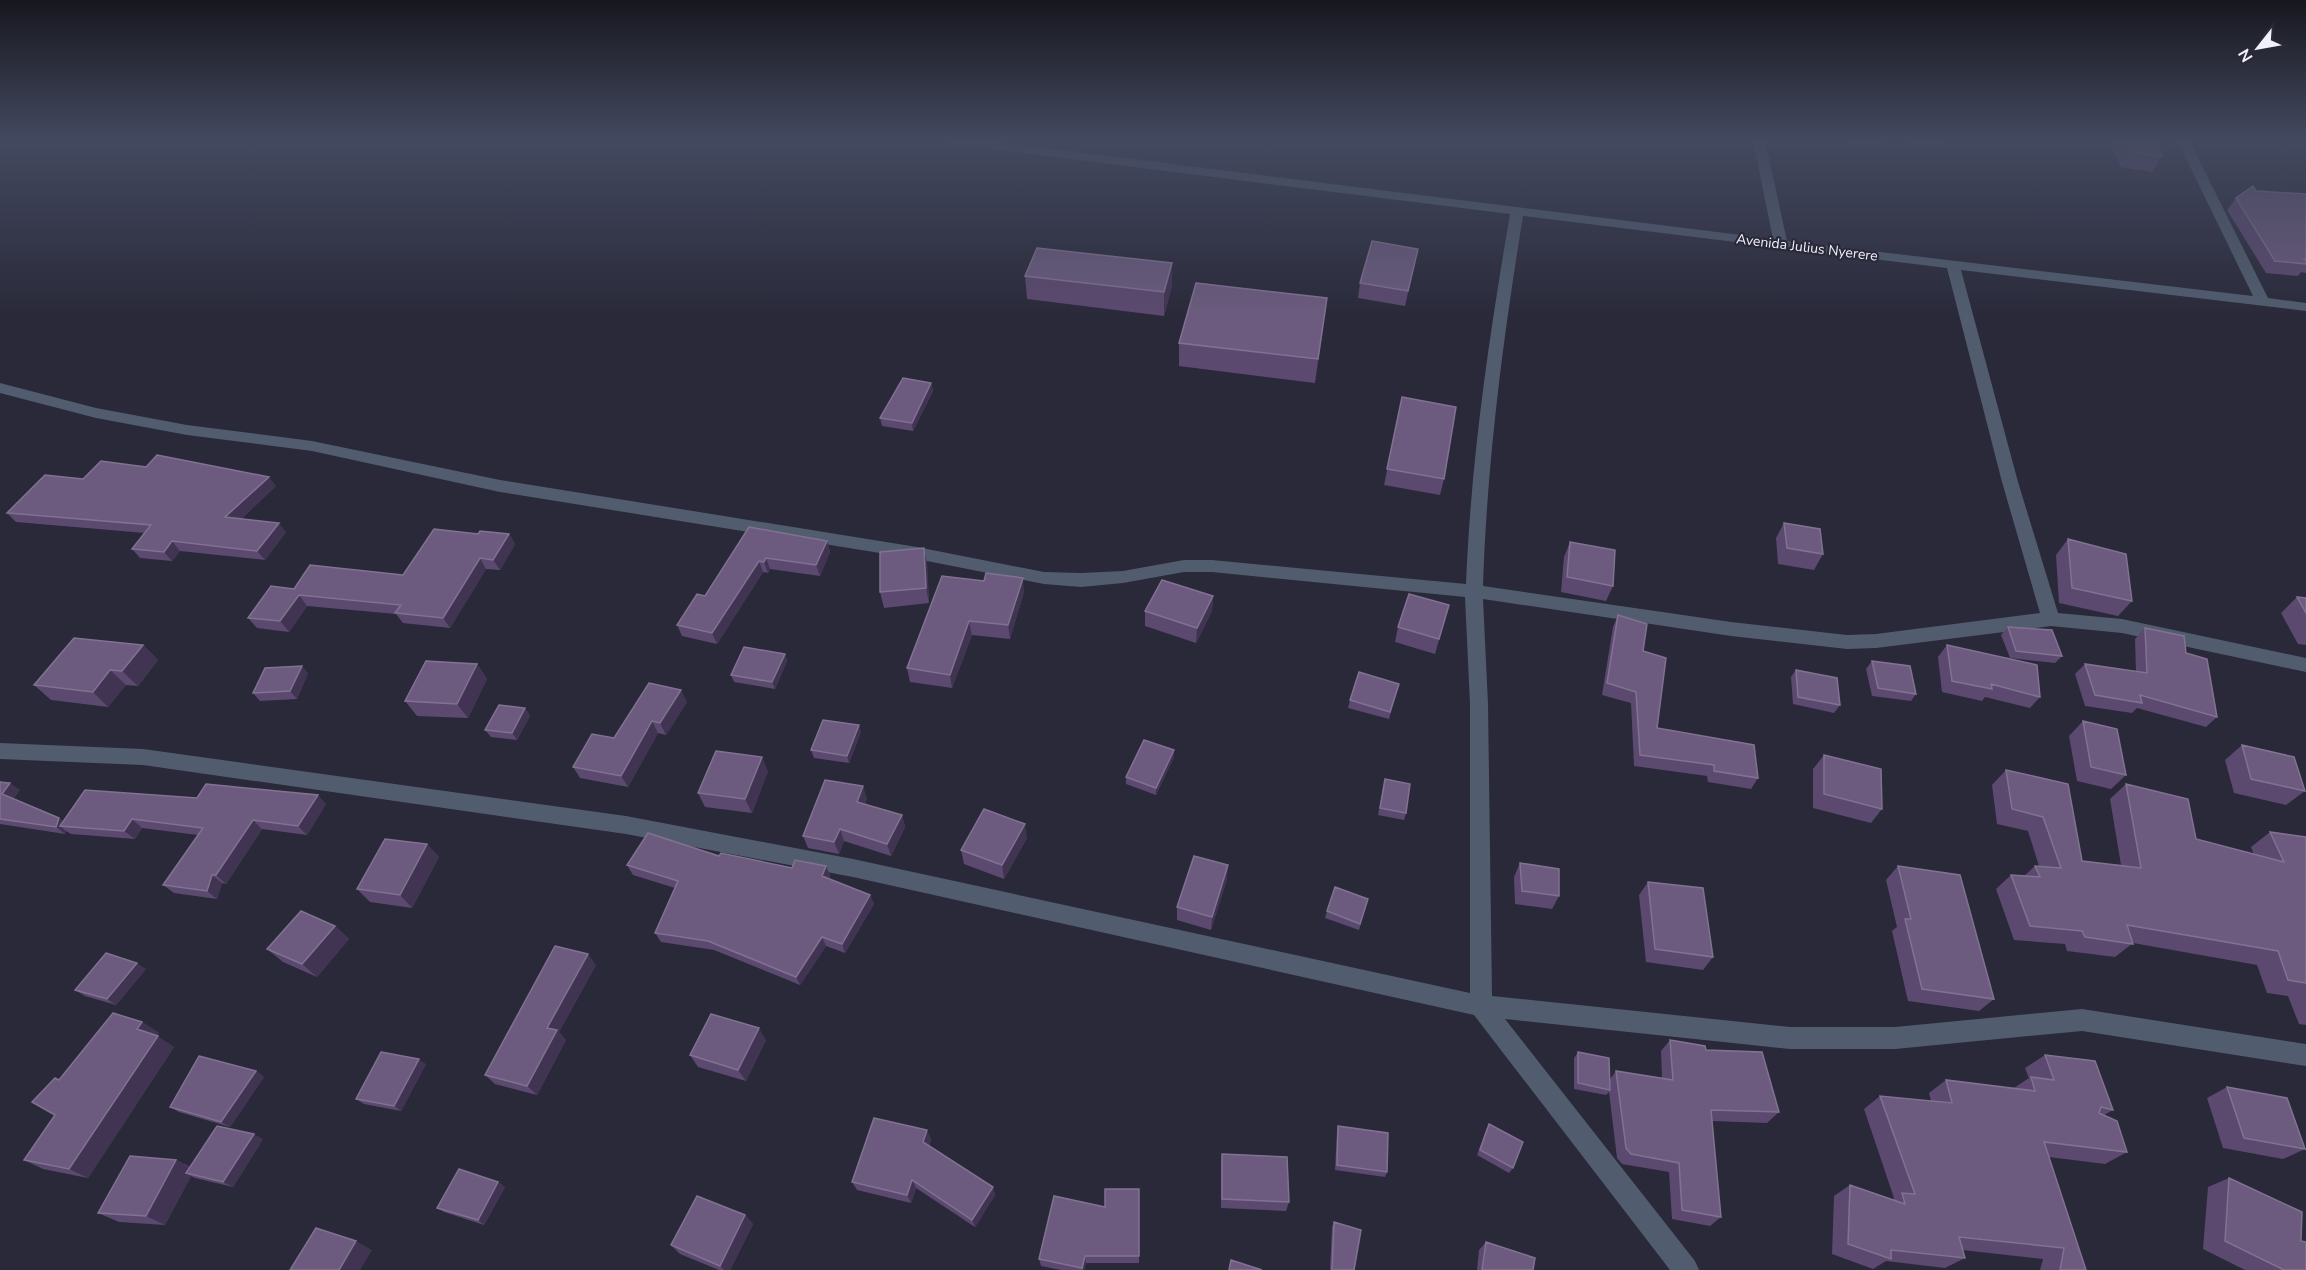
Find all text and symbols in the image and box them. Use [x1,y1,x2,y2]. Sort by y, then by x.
north arrow [2228,18,2288,78]
text: N [2233,44,2259,66]
street label: Avenida Julius Nyerere [1735,229,1879,266]

